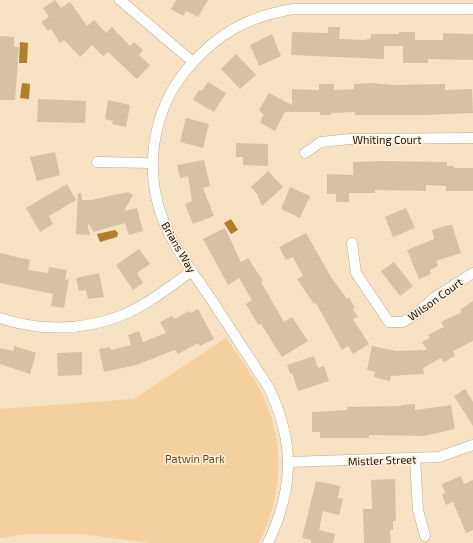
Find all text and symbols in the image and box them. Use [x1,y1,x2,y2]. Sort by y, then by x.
street label: Whiting Court [353,133,421,146]
street label: Brians Way [159,219,199,275]
street label: Wilson Court [405,275,465,323]
park label: Patwin Park [165,452,225,465]
street label: Mistler Street [348,452,416,468]

